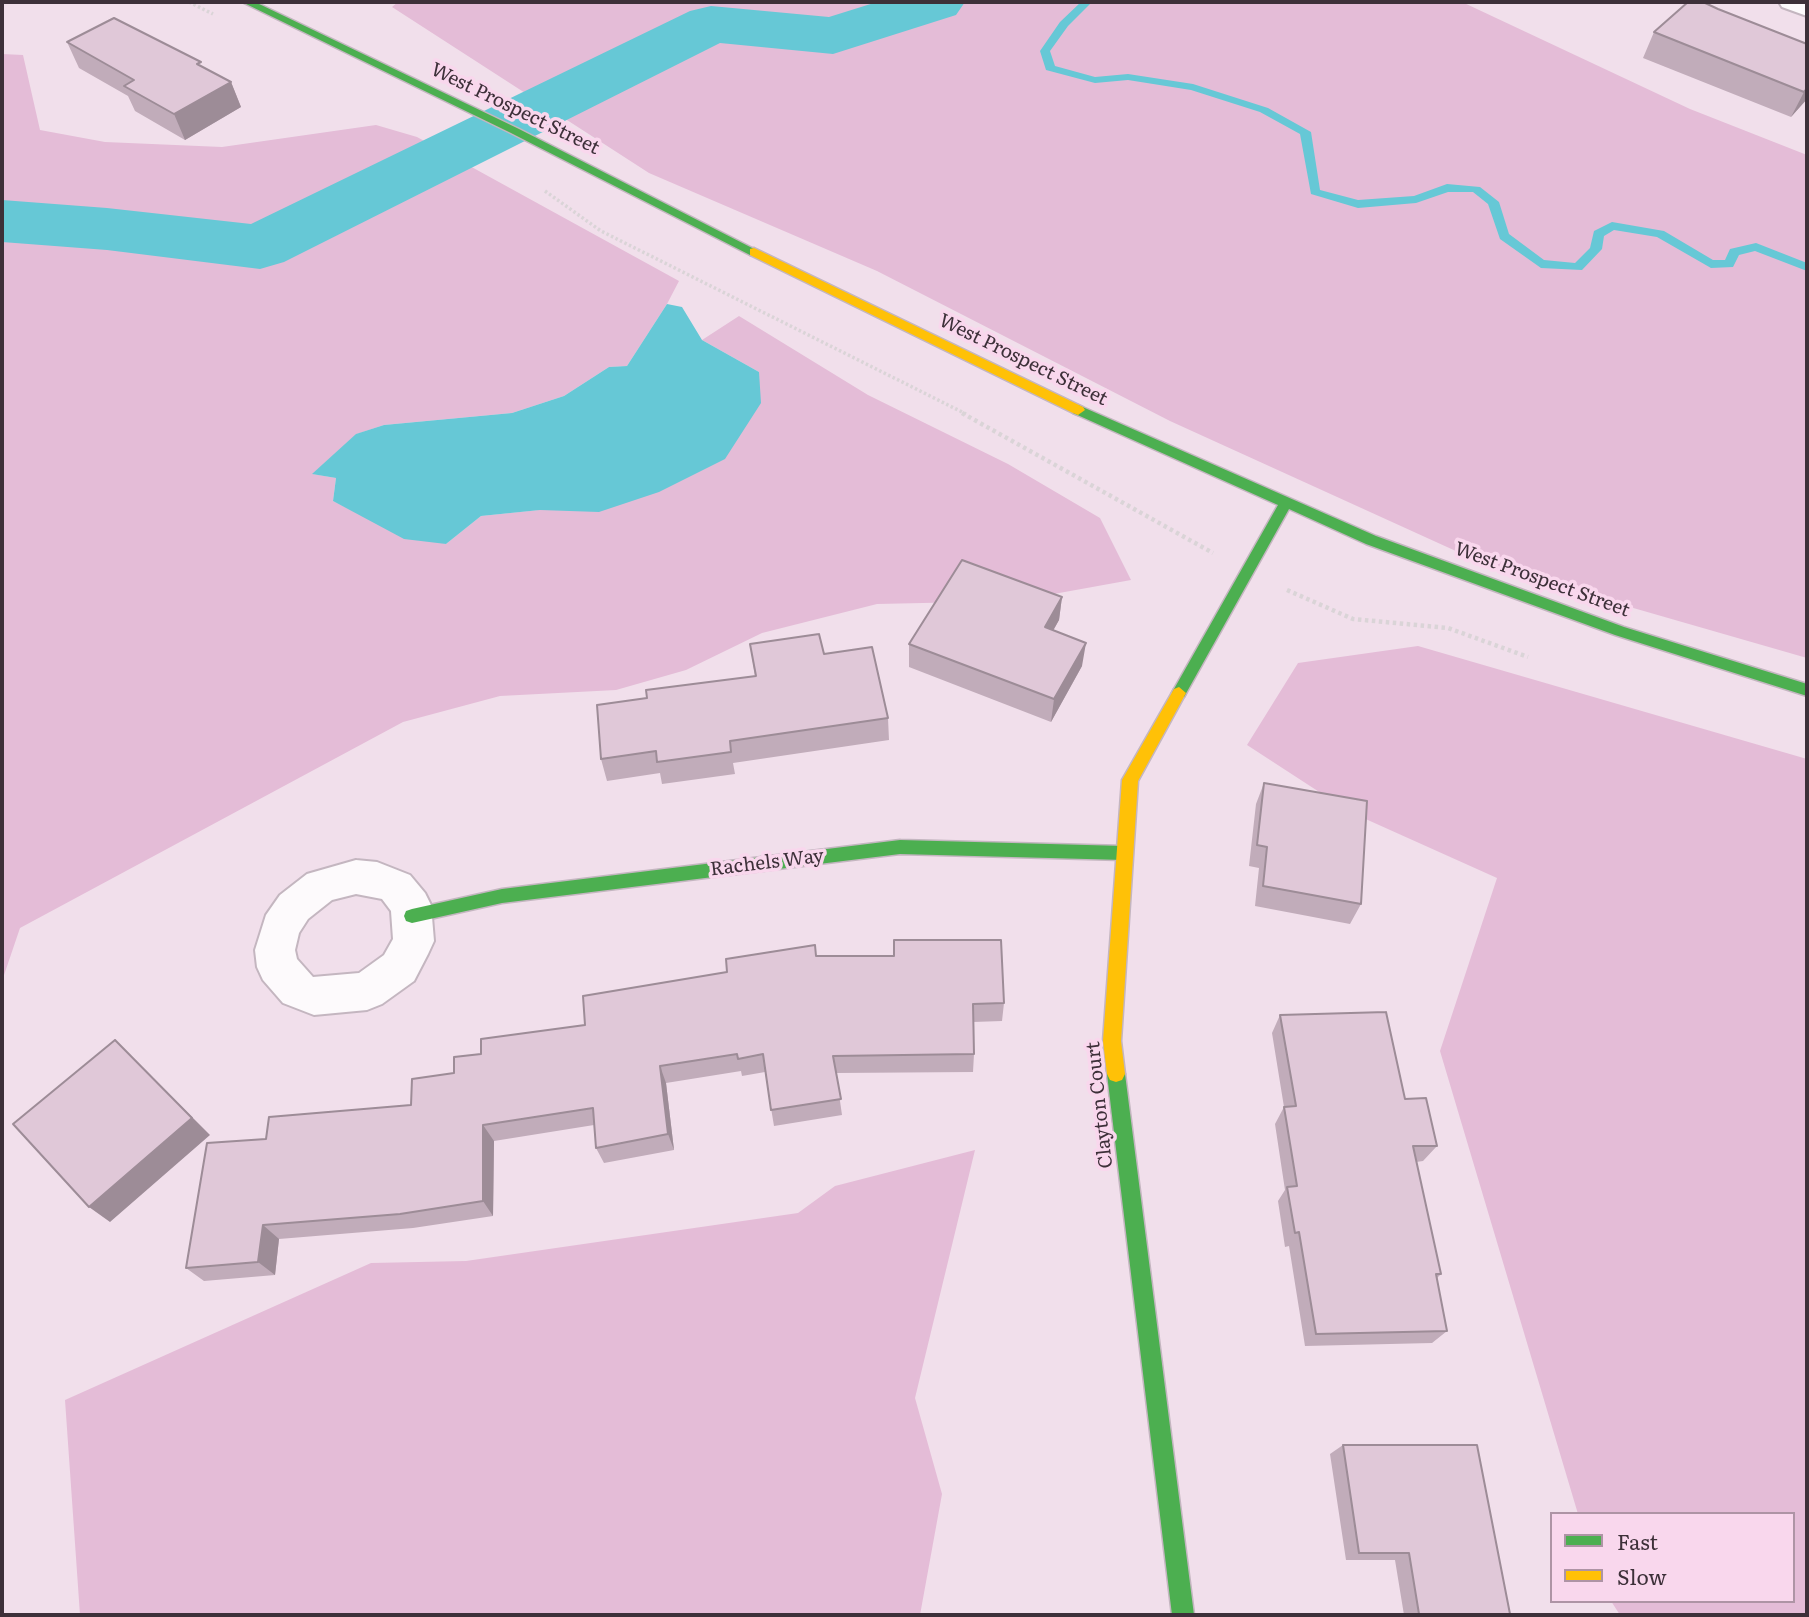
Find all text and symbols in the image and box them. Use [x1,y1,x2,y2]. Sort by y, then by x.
street label: West Prospect Street [427,58,603,160]
street label: West Prospect Street [935,309,1111,411]
street label: West Prospect Street [1451,538,1633,622]
street label: Rachels Way [709,845,825,881]
street label: Clayton Court [1082,1040,1118,1170]
legend [1550,1512,1795,1603]
text: Fast [1617,1525,1658,1556]
text: Slow [1617,1560,1667,1591]

